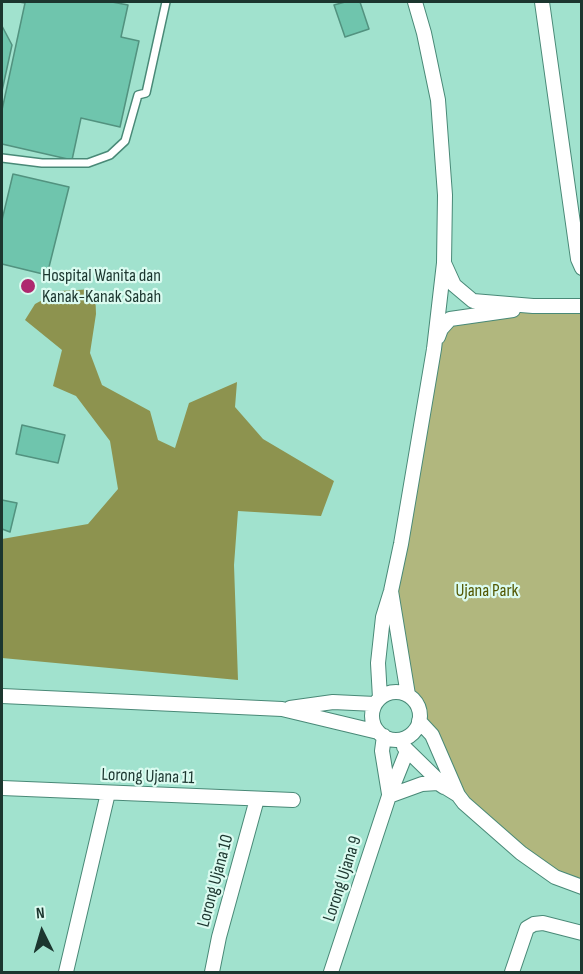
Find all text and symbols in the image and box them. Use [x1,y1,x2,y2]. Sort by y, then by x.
place label: Hospital Wanita dan Kanak-Kanak Sabah [42,265,161,308]
marker: Hospital Wanita dan Kanak-Kanak Sabah [19,277,37,295]
park label: Ujana Park [456,580,518,602]
street label: Lorong Ujana 11 [101,765,195,789]
street label: Lorong Ujana 10 [193,832,239,930]
street label: Lorong Ujana 9 [319,834,367,924]
north arrow [12,902,72,962]
text: N [35,904,45,923]

